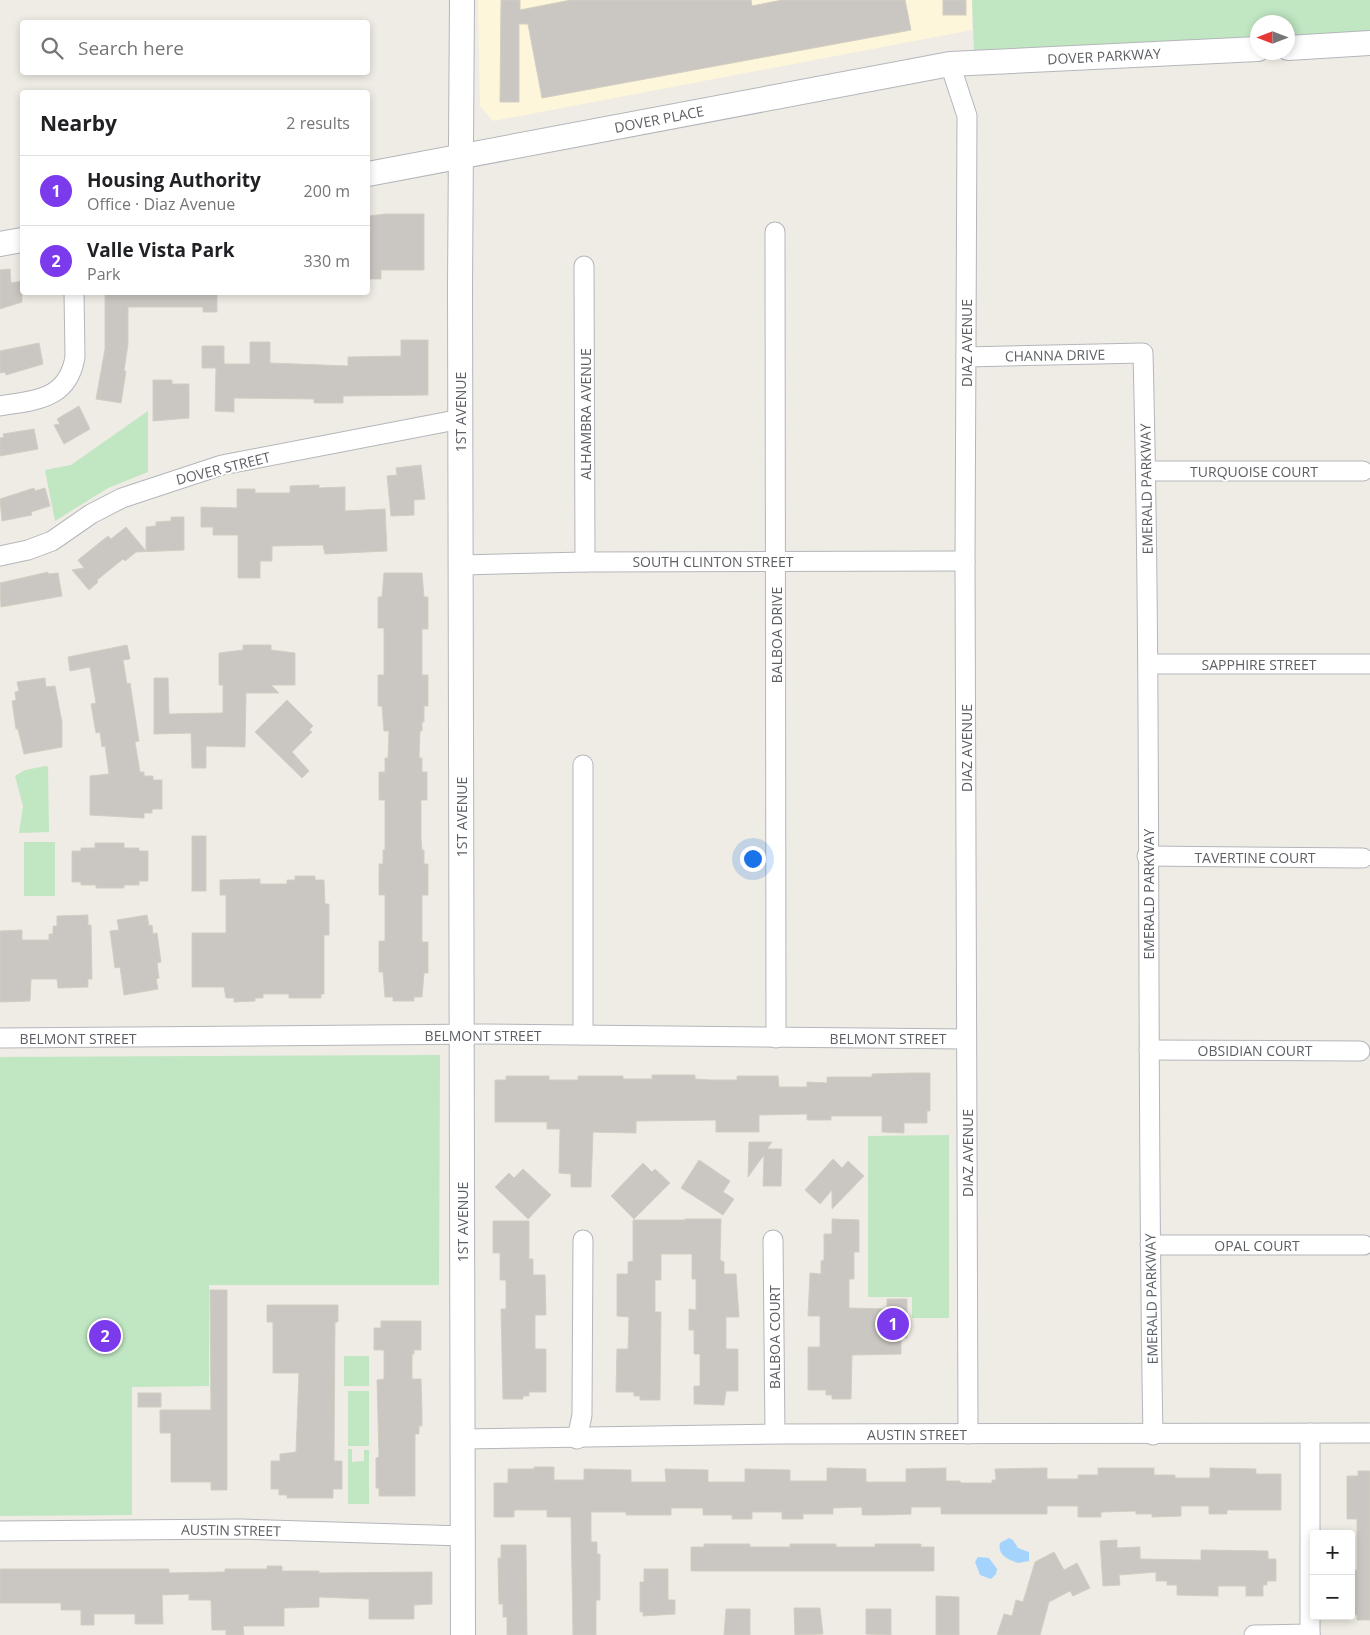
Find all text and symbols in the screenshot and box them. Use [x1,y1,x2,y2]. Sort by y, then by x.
north arrow [1250,15,1295,60]
search box [20,20,370,75]
icon: search [38,34,66,62]
text: Search here [78,35,184,61]
street label: DOVER PARKWAY [1047,44,1161,68]
street label: DOVER PLACE [613,101,705,137]
text: Nearby [40,109,117,137]
text: 2 results [286,112,350,134]
text: Housing Authority [87,167,261,193]
text: 1 [51,180,61,202]
text: 200 m [304,180,350,202]
text: Office · Diaz Avenue [87,193,235,215]
text: Valle Vista Park [87,237,235,263]
text: 2 [51,250,61,272]
text: 330 m [304,250,350,272]
text: Park [87,263,120,285]
street label: DIAZ AVENUE [957,299,976,387]
street label: CHANNA DRIVE [1005,345,1105,365]
street label: ALHAMBRA AVENUE [576,348,595,480]
street label: 1ST AVENUE [451,372,470,452]
street label: EMERALD PARKWAY [1135,423,1157,555]
street label: DOVER STREET [174,447,273,489]
street label: TURQUOISE COURT [1190,462,1318,481]
street label: SOUTH CLINTON STREET [632,552,794,571]
street label: BALBOA DRIVE [767,587,786,683]
street label: SAPPHIRE STREET [1202,655,1317,674]
street label: DIAZ AVENUE [957,704,976,792]
street label: 1ST AVENUE [452,777,471,857]
street label: EMERALD PARKWAY [1139,828,1158,959]
your location [740,846,766,872]
street label: TAVERTINE COURT [1194,848,1316,867]
street label: BELMONT STREET [425,1026,542,1045]
street label: BELMONT STREET [20,1029,137,1048]
street label: BELMONT STREET [830,1029,947,1048]
street label: OBSIDIAN COURT [1198,1041,1313,1060]
street label: DIAZ AVENUE [958,1109,977,1197]
street label: 1ST AVENUE [453,1182,472,1262]
street label: EMERALD PARKWAY [1140,1233,1162,1365]
street label: OPAL COURT [1214,1236,1300,1255]
street label: BALBOA COURT [765,1285,784,1389]
pin: 1 [877,1305,909,1343]
pin: 2 [89,1317,121,1355]
street label: AUSTIN STREET [867,1425,967,1444]
street label: AUSTIN STREET [181,1520,281,1540]
map controls [1310,1530,1355,1620]
button: + [1310,1530,1355,1575]
button: − [1310,1575,1355,1620]

